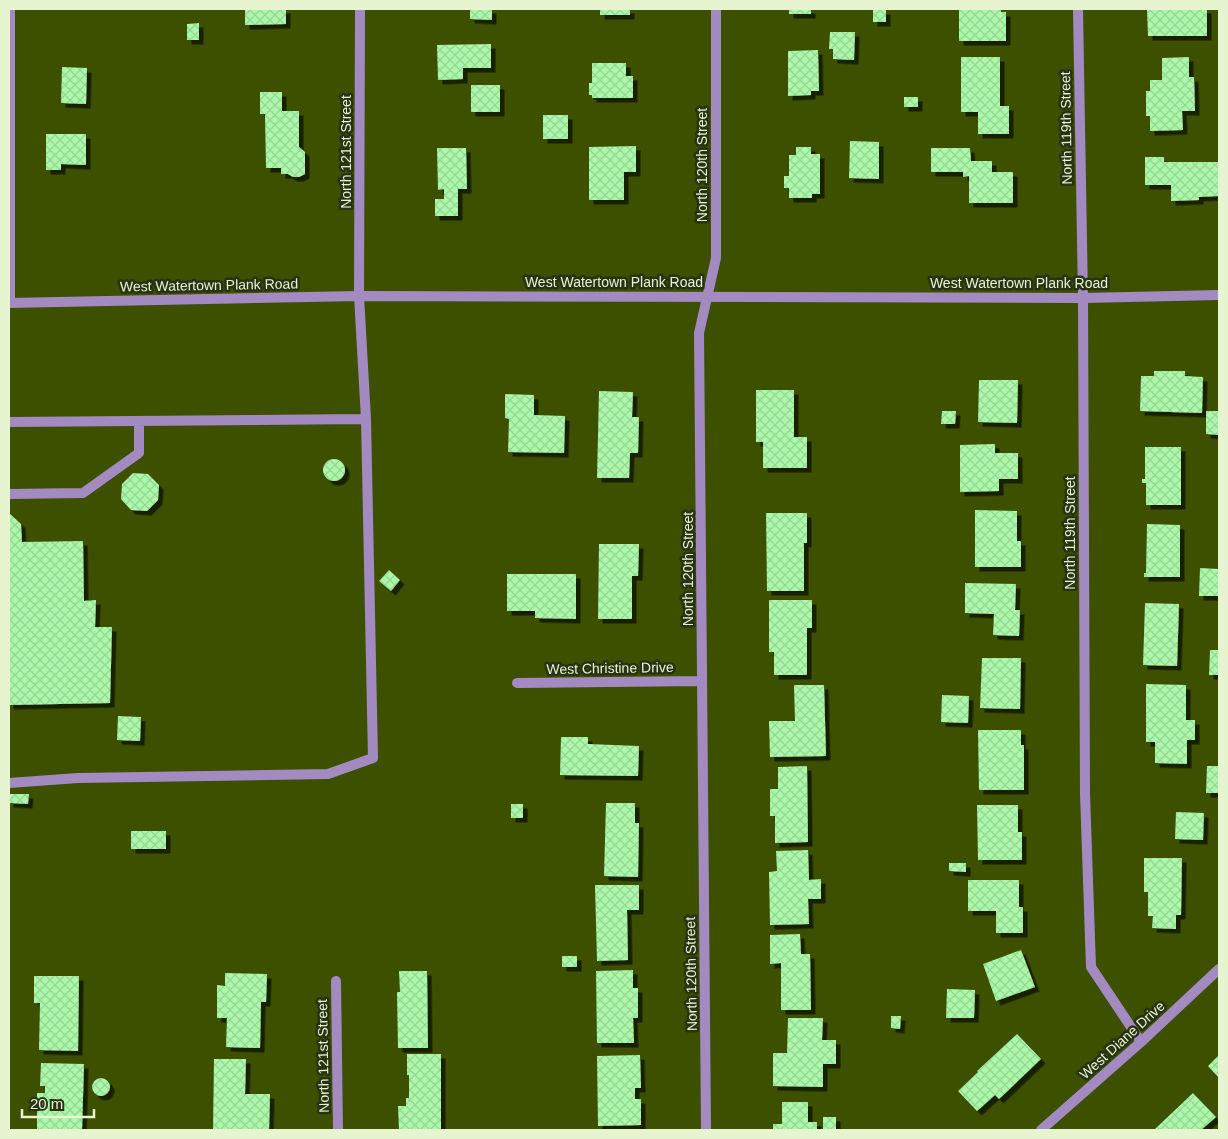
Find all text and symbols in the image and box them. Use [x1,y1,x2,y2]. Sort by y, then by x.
street label: North 119th Street [1057,71,1075,185]
street label: North 121st Street [338,95,354,209]
street label: North 120th Street [694,108,710,222]
street label: West Watertown Plank Road [525,274,703,290]
street label: West Watertown Plank Road [120,275,298,295]
street label: West Watertown Plank Road [930,275,1108,291]
street label: North 119th Street [1062,476,1078,590]
street label: North 120th Street [680,512,696,626]
street label: West Christine Drive [546,659,674,677]
street label: North 120th Street [682,917,700,1031]
street label: West Diane Drive [1076,998,1168,1082]
street label: North 121st Street [314,999,332,1113]
scale bar [22,1086,95,1118]
text: 20 m [30,1095,63,1112]

